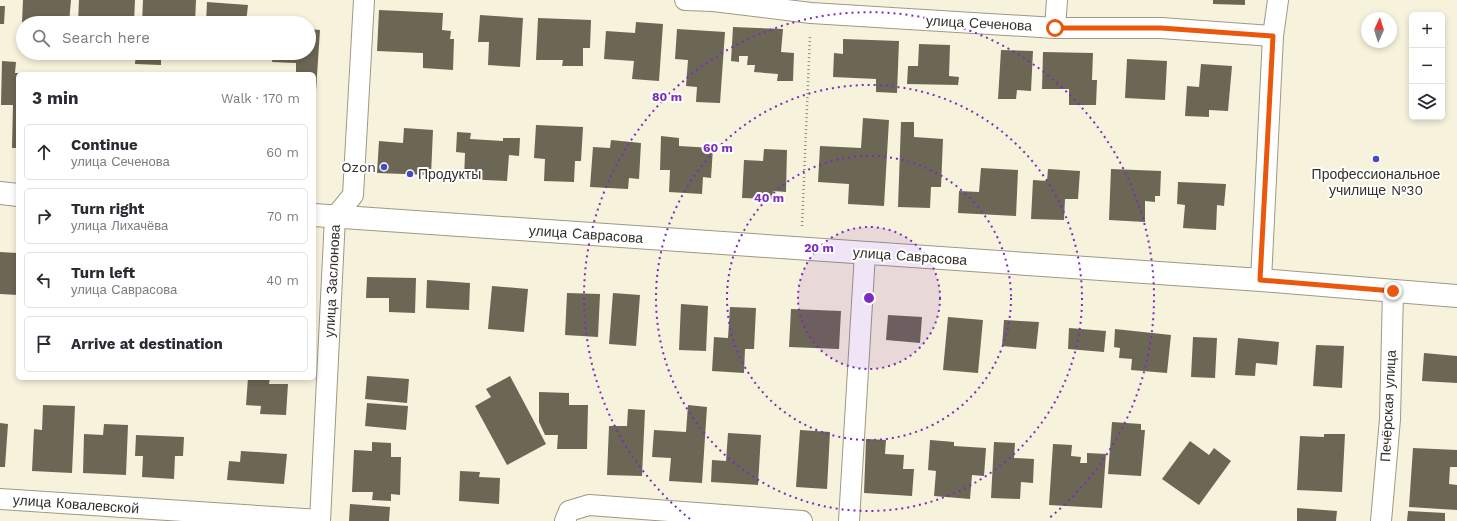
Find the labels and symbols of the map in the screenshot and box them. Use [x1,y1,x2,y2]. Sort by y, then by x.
street label: улица Сеченова [925,12,1033,34]
north arrow [1361,12,1397,48]
route start [1046,19,1064,37]
text: 80 m [652,90,682,104]
text: 60 m [703,141,733,155]
marker: Профессиональное училище №30 [1371,154,1381,164]
place label: Ozon [341,159,376,175]
marker: Ozon [379,162,389,172]
place label: Продукты [418,166,481,182]
place label: Профессиональное училище №30 [1312,166,1441,198]
marker: Продукты [405,169,415,179]
text: 40 m [754,191,784,205]
street label: улица Саврасова [528,222,644,246]
street label: улица Заслонова [321,224,343,338]
text: 20 m [804,241,834,255]
street label: улица Саврасова [852,244,968,268]
route end [1384,282,1402,300]
centre of rings [862,291,876,305]
street label: Печёрская улица [1377,349,1399,462]
street label: улица Ковалевской [12,492,140,516]

